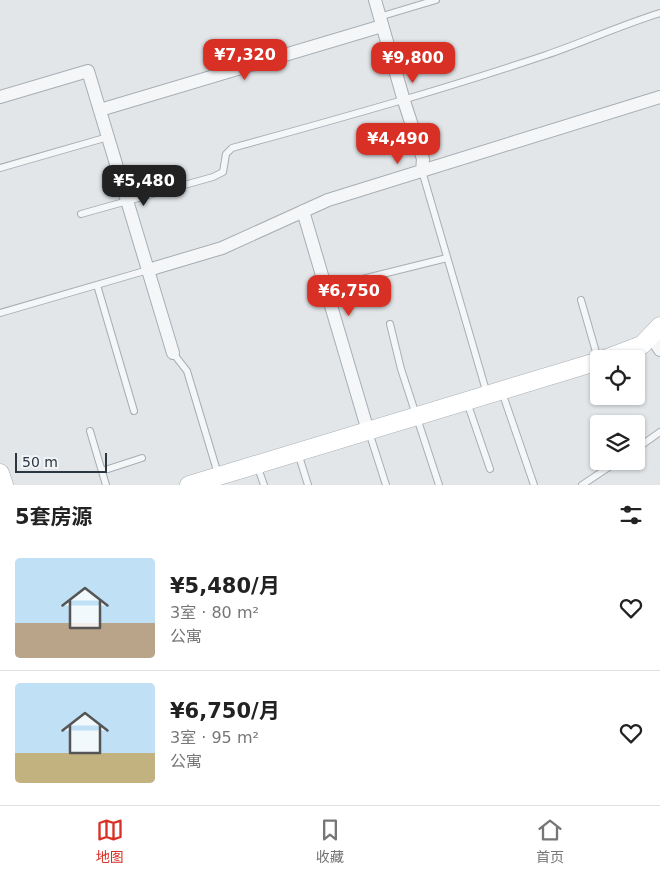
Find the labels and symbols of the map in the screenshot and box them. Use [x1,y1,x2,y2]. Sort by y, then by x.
pin: ¥7,320 [204,38,286,81]
pin: ¥9,800 [372,42,454,84]
pin: ¥4,490 [357,122,439,165]
pin: ¥5,480 [103,164,185,207]
pin: ¥6,750 [308,274,390,317]
scale bar [15,450,108,473]

